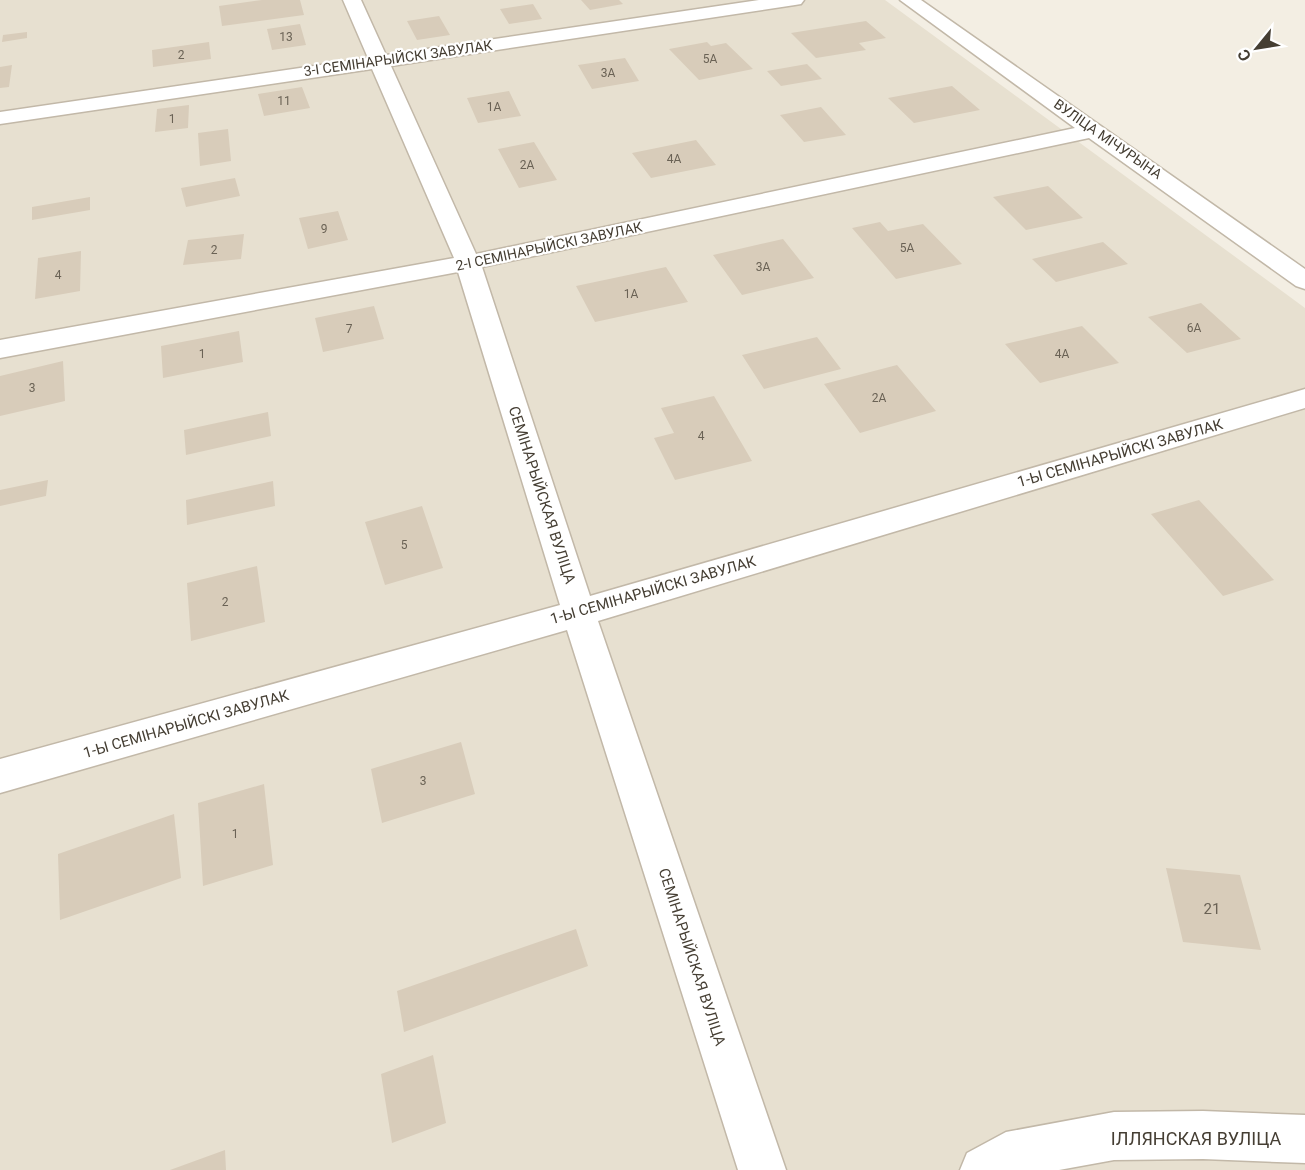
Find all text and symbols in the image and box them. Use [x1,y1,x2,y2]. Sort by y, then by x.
north arrow [1227,18,1287,78]
house number: 13 [279,30,293,44]
street label: 3-І СЕМІНАРЫЙСКІ ЗАВУЛАК [303,37,493,79]
text: С [1234,46,1255,65]
house number: 2 [178,48,185,62]
house number: 5А [703,52,717,66]
house number: 3А [601,66,615,80]
house number: 11 [277,94,291,108]
street label: ВУЛІЦА МІЧУРЫНА [1051,96,1165,182]
house number: 1А [487,100,501,114]
house number: 1 [169,112,175,126]
house number: 4А [667,152,681,166]
house number: 2А [520,158,534,172]
street label: 2-І СЕМІНАРЫЙСКІ ЗАВУЛАК [454,218,644,274]
house number: 9 [321,222,327,236]
house number: 5А [900,241,914,255]
house number: 2 [211,243,218,257]
house number: 3А [756,260,770,274]
house number: 4 [55,268,62,282]
house number: 1А [624,287,638,301]
house number: 6А [1187,321,1201,335]
house number: 7 [346,322,353,336]
house number: 1 [199,347,205,361]
house number: 4А [1055,347,1069,361]
house number: 3 [29,381,35,395]
house number: 2А [872,391,886,405]
street label: СЕМІНАРЫЙСКАЯ ВУЛІЦА [505,404,579,586]
street label: 1-Ы СЕМІНАРЫЙСКІ ЗАВУЛАК [1015,415,1225,491]
house number: 4 [698,429,705,443]
house number: 5 [401,538,408,552]
street label: 1-Ы СЕМІНАРЫЙСКІ ЗАВУЛАК [548,552,758,628]
house number: 2 [222,595,229,609]
street label: 1-Ы СЕМІНАРЫЙСКІ ЗАВУЛАК [81,686,291,762]
house number: 3 [420,774,426,788]
house number: 1 [232,827,238,841]
street label: СЕМІНАРЫЙСКАЯ ВУЛІЦА [655,866,729,1048]
house number: 21 [1204,900,1220,918]
street label: ІЛЛЯНСКАЯ ВУЛІЦА [1111,1128,1282,1149]

